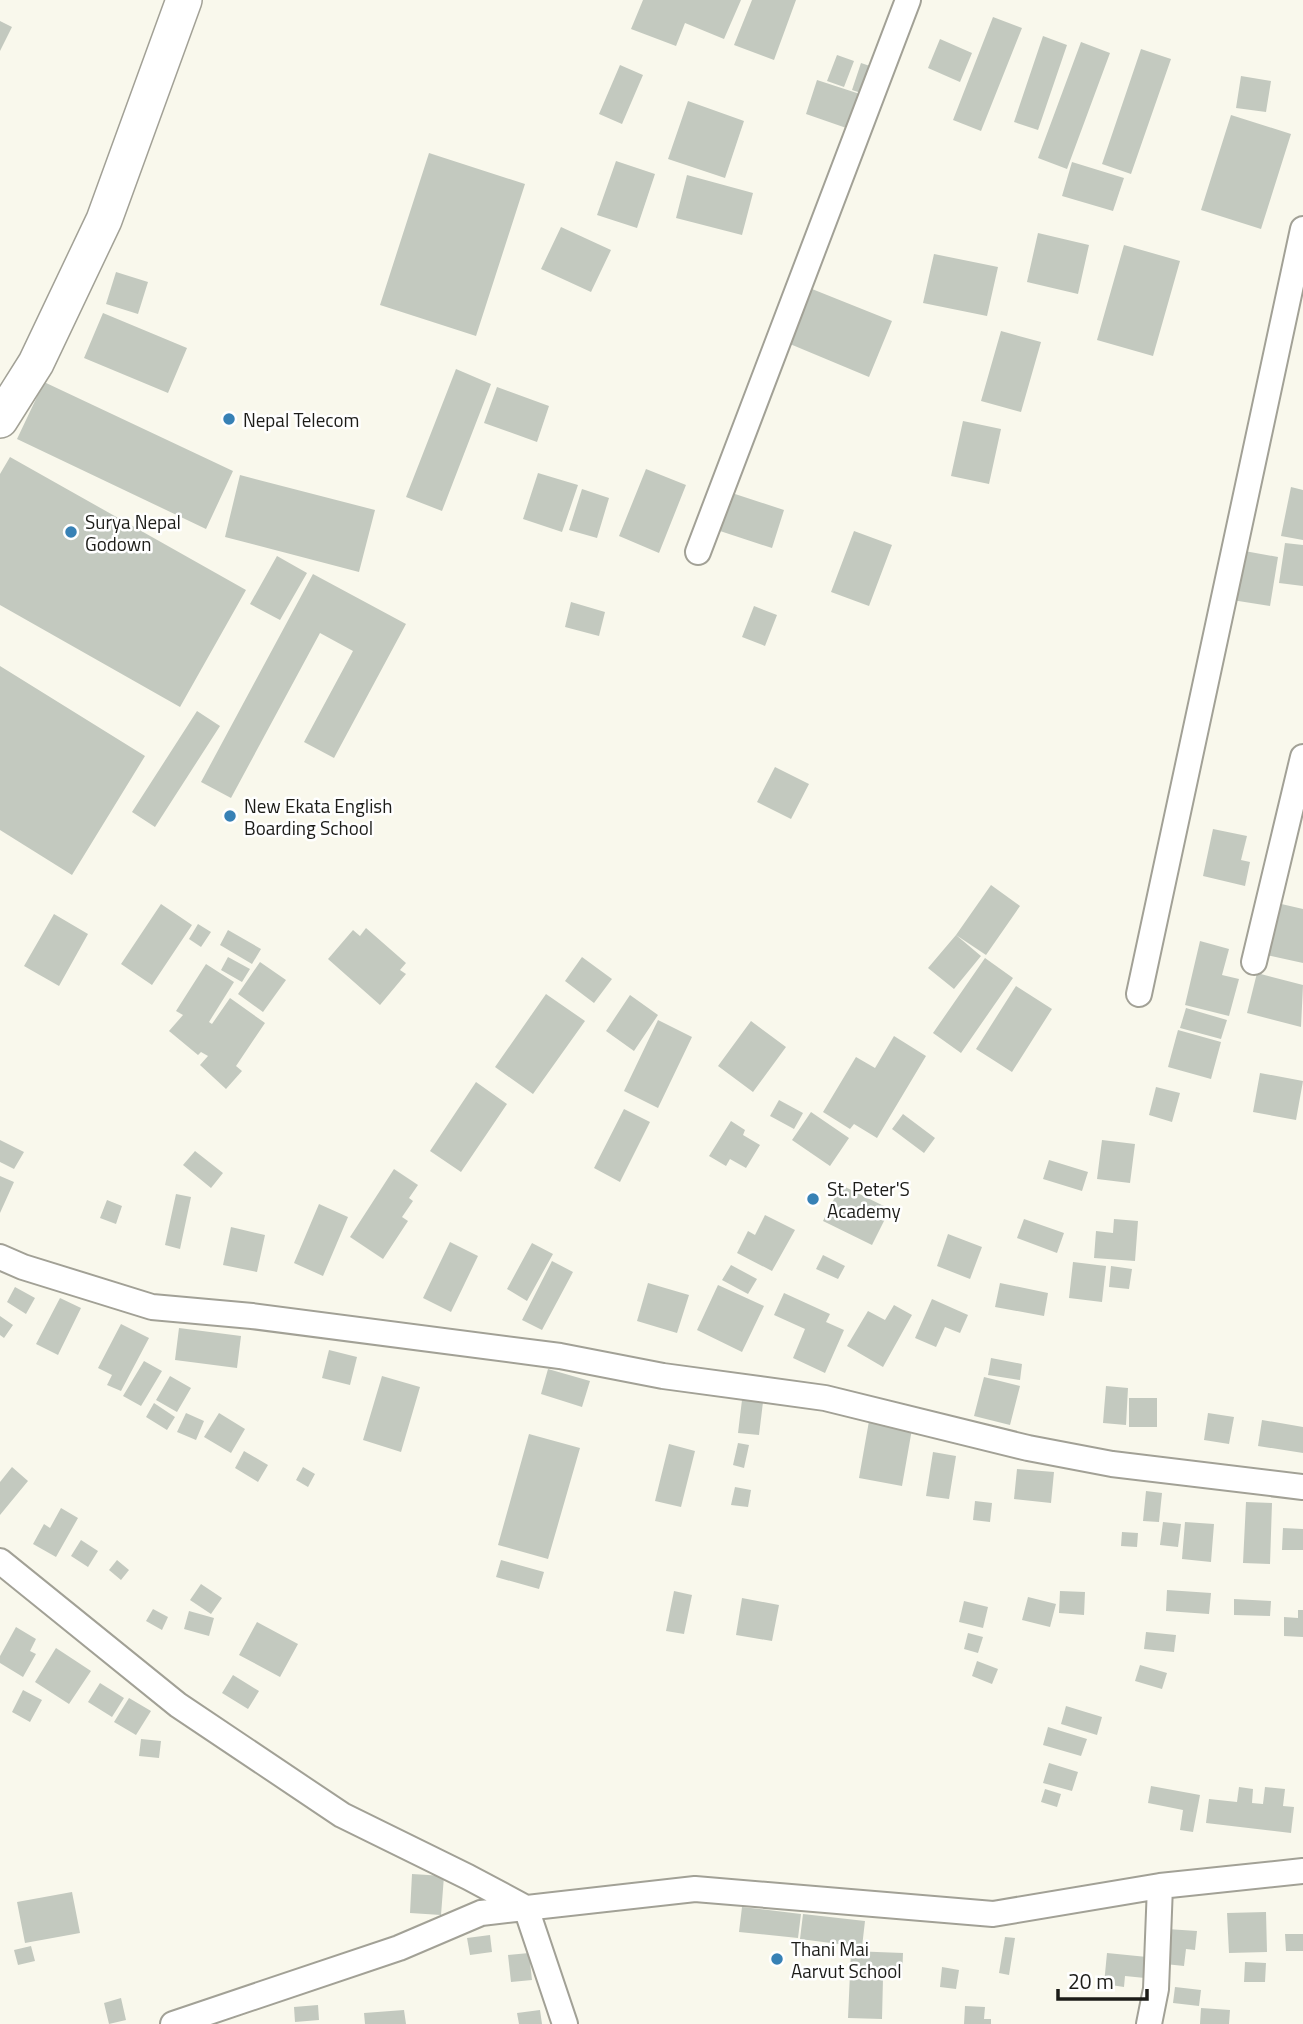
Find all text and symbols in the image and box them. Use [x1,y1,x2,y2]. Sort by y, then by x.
place label: Nepal Telecom [243,405,359,434]
marker: Nepal Telecom [221,411,237,427]
place label: Surya Nepal Godown [85,507,181,558]
marker: Surya Nepal Godown [63,524,79,540]
place label: New Ekata English Boarding School [244,791,392,842]
marker: New Ekata English Boarding School [222,808,238,824]
place label: St. Peter'S Academy [827,1174,910,1225]
marker: St. Peter'S Academy [805,1191,821,1207]
place label: Thani Mai Aarvut School [791,1934,902,1985]
marker: Thani Mai Aarvut School [769,1951,785,1967]
scale bar [1058,1958,1147,2002]
text: 20 m [1068,1965,1114,1997]

